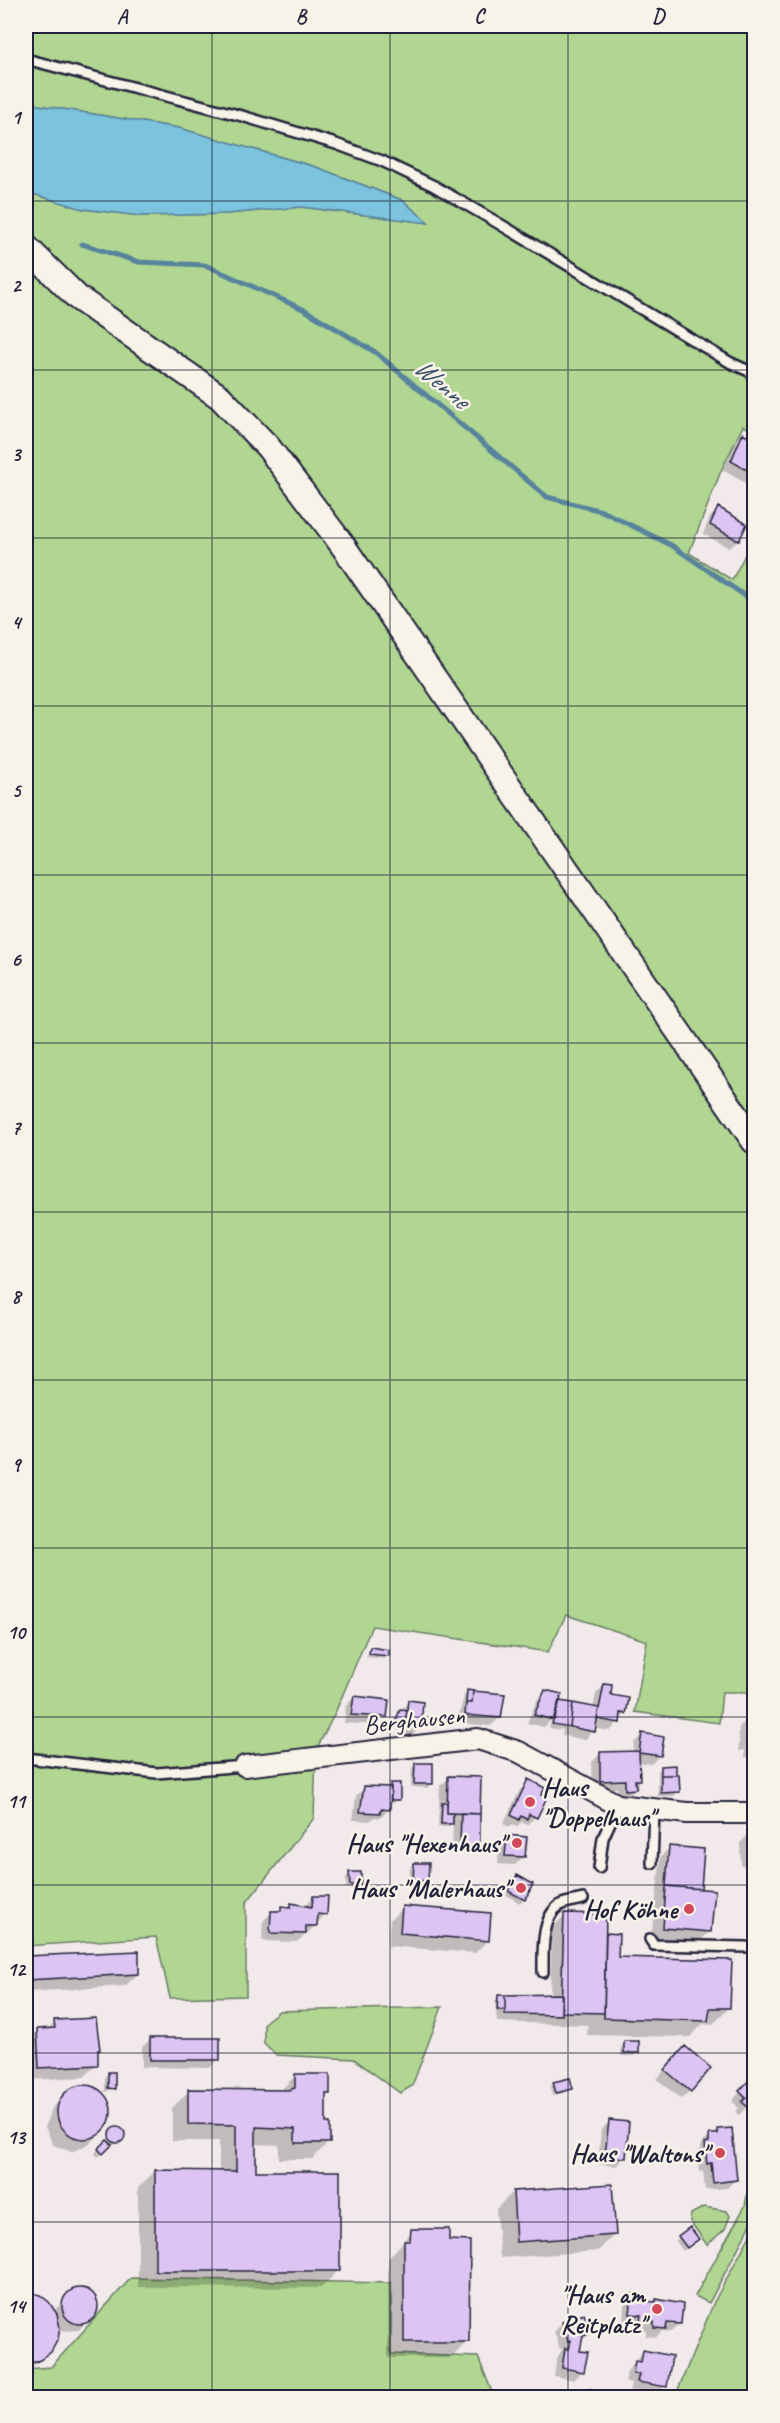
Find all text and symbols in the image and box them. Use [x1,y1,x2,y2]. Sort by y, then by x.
text: A [117,4,129,29]
text: B [296,4,308,29]
text: C [474,4,486,29]
text: D [652,4,666,29]
text: 1 [12,105,23,130]
text: 2 [12,273,23,298]
water label: Wenne [407,350,480,419]
text: 3 [12,442,23,467]
text: 4 [12,610,24,635]
text: 5 [12,778,23,803]
text: 6 [11,947,22,972]
text: 7 [12,1115,23,1140]
text: 8 [12,1284,24,1309]
text: 9 [12,1452,23,1477]
text: 10 [7,1620,27,1645]
street label: Berghausen [362,1698,466,1742]
place label: Haus "Doppelhaus" [542,1771,660,1834]
text: 11 [7,1789,27,1814]
marker: Haus "Doppelhaus" [523,1795,537,1809]
place label: Haus "Hexenhaus" [346,1827,511,1860]
marker: Haus "Hexenhaus" [510,1836,524,1850]
place label: Haus "Malerhaus" [350,1872,515,1905]
marker: Haus "Malerhaus" [514,1881,528,1895]
place label: Hof Köhne [583,1893,679,1926]
marker: Hof Köhne [682,1902,696,1916]
text: 12 [7,1957,27,1982]
text: 13 [7,2125,27,2150]
place label: Haus "Waltons" [570,2137,714,2170]
marker: Haus "Waltons" [713,2146,727,2160]
place label: "Haus am Reitplatz" [560,2278,651,2341]
text: 14 [7,2294,28,2319]
marker: "Haus am Reitplatz" [650,2302,664,2316]

